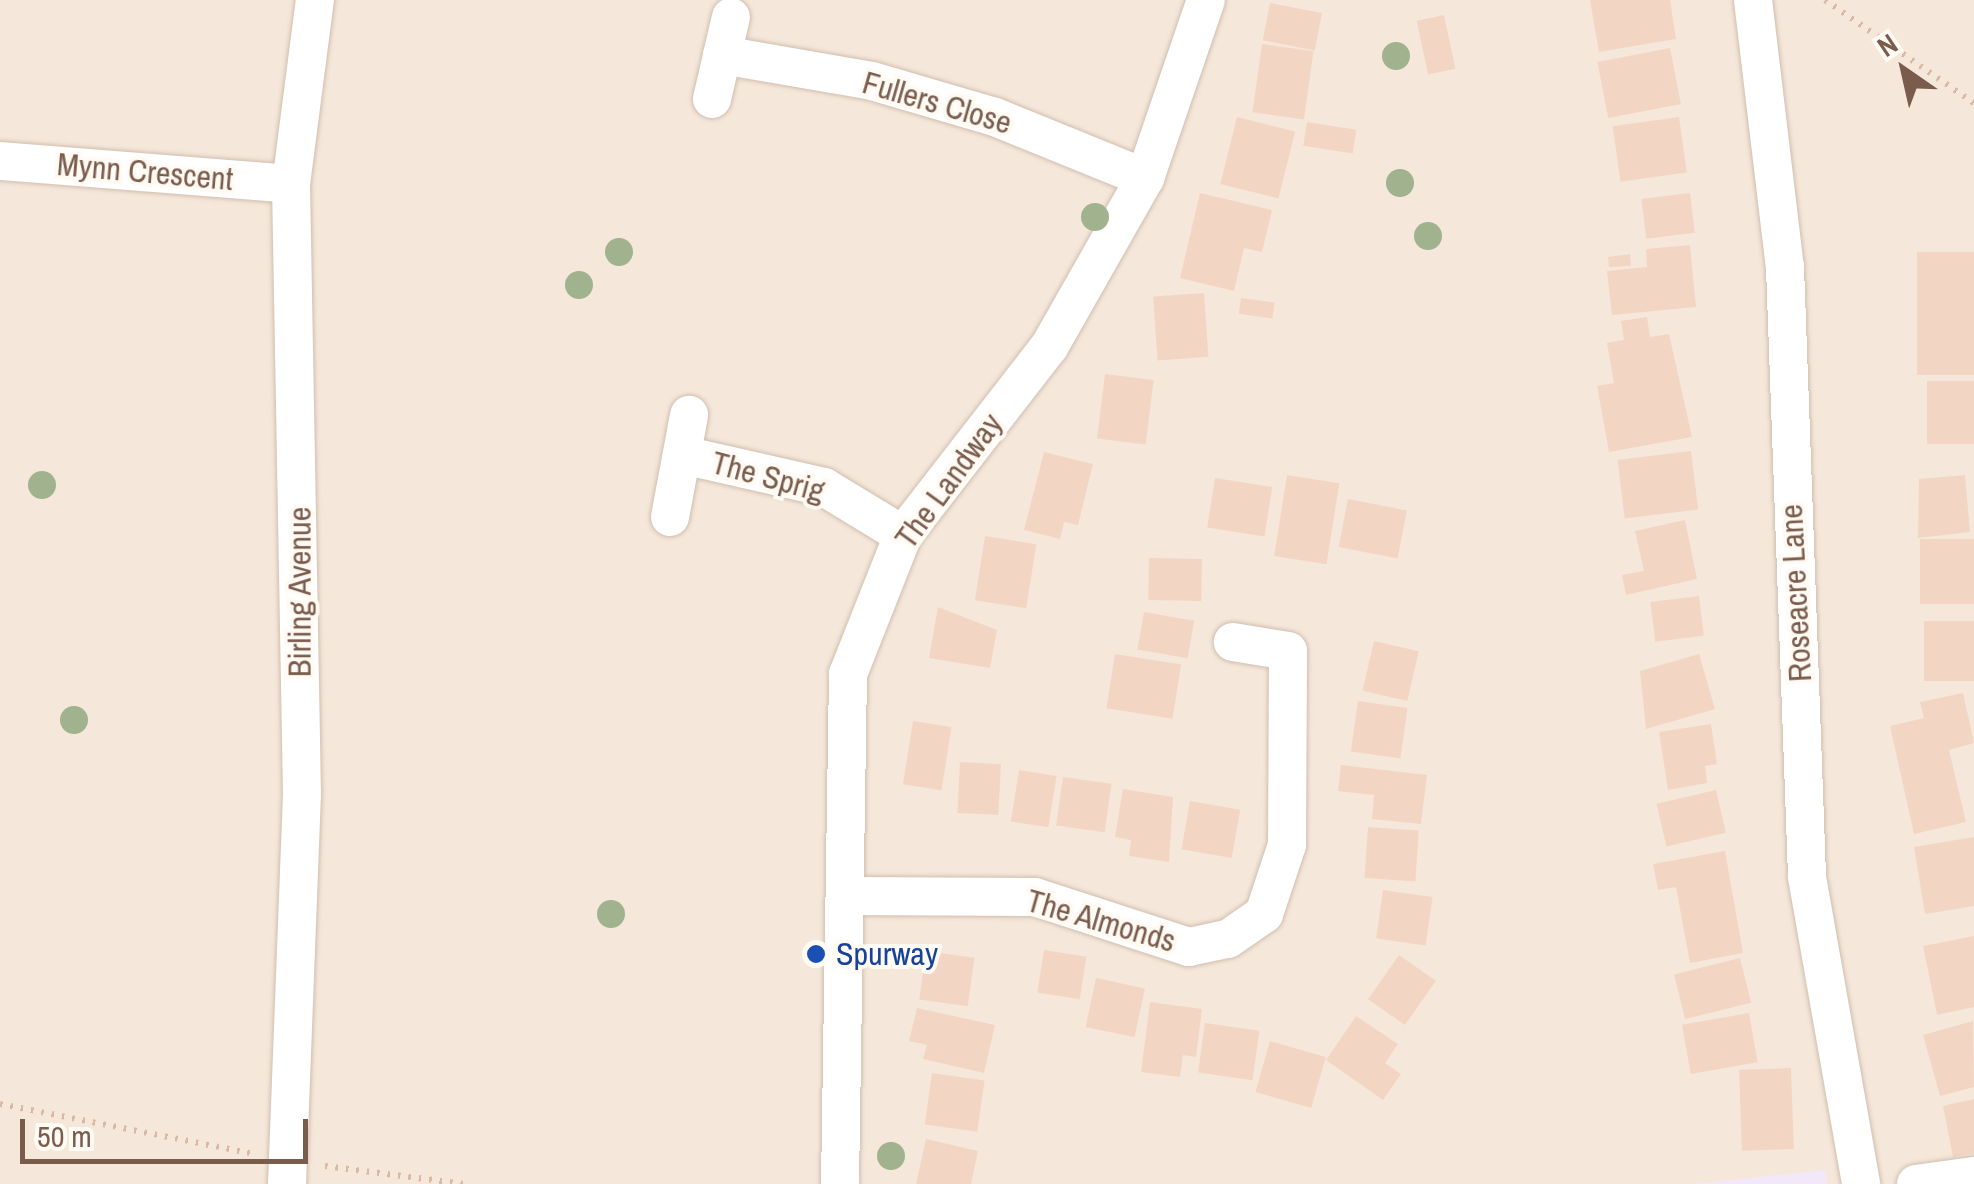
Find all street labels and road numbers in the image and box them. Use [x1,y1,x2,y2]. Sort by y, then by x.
street label: Fullers Close [858,63,1016,143]
street label: Mynn Crescent [55,145,235,199]
street label: The Landway [887,406,1011,556]
street label: The Sprig [707,444,829,510]
street label: Roseacre Lane [1772,503,1820,683]
street label: Birling Avenue [281,506,319,678]
street label: The Almonds [1021,881,1181,961]

